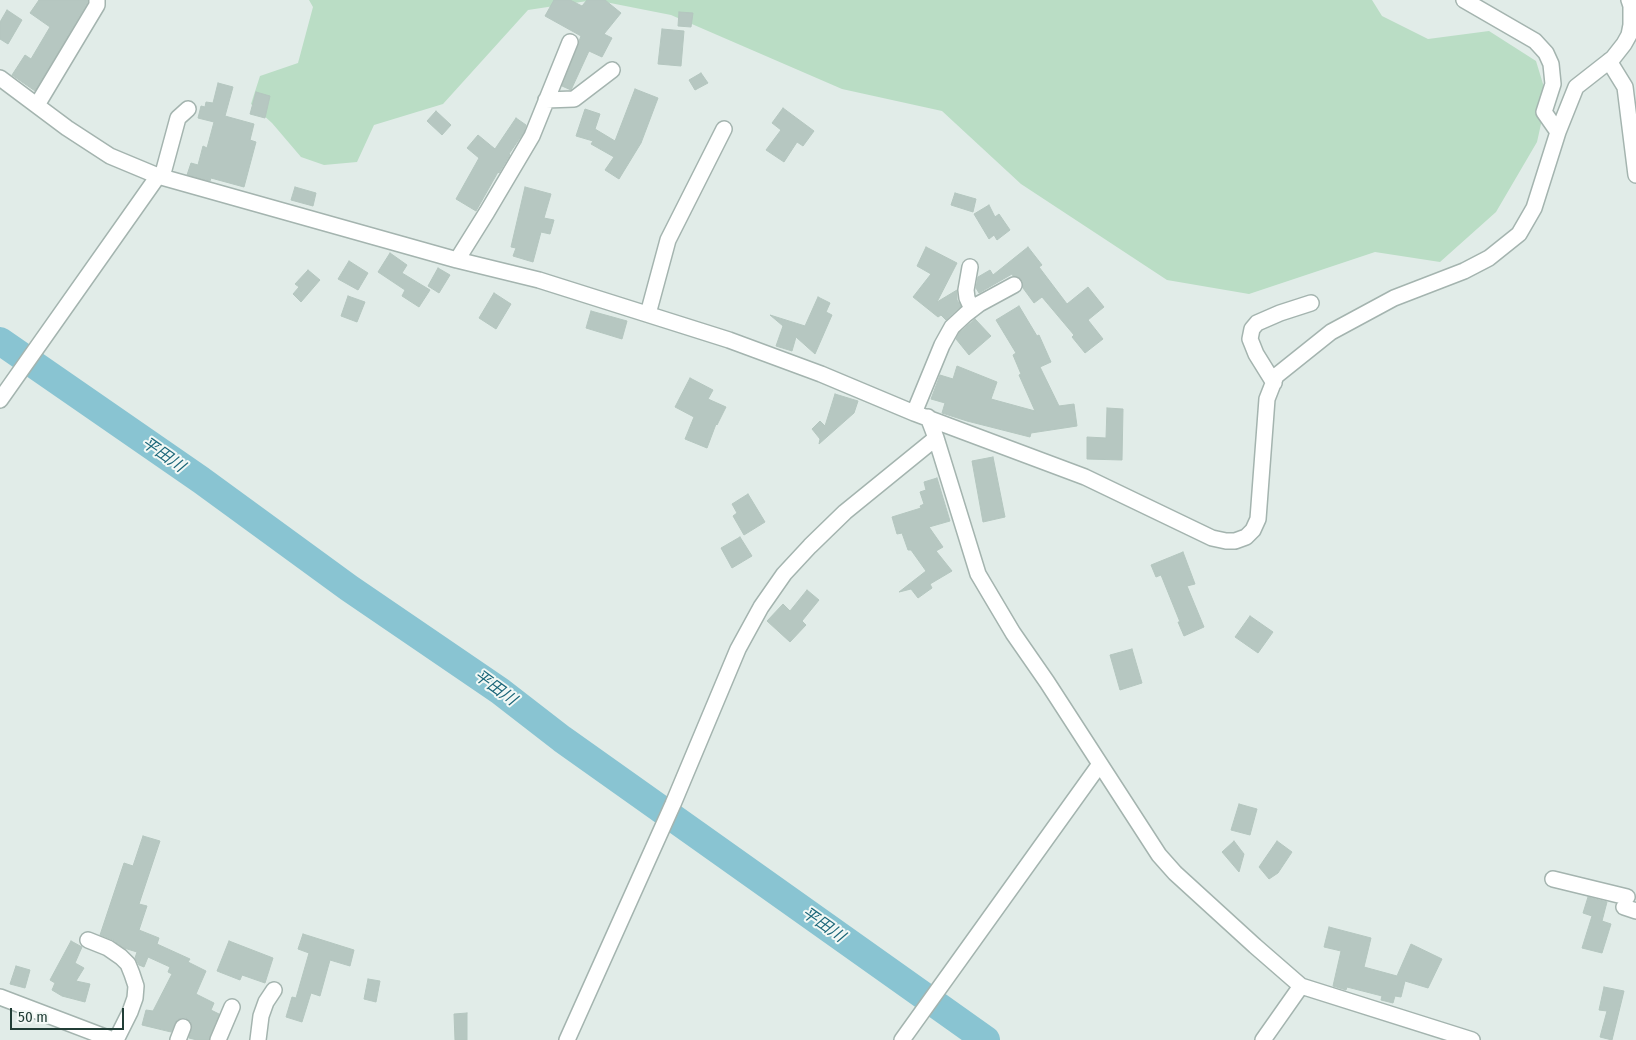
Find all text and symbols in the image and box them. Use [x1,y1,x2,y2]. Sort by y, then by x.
water label: 平田川 [138,433,188,477]
water label: 平田川 [470,666,520,710]
water label: 平田川 [798,903,848,947]
scale bar [12,998,126,1030]
text: 50 m [18,1008,48,1026]

